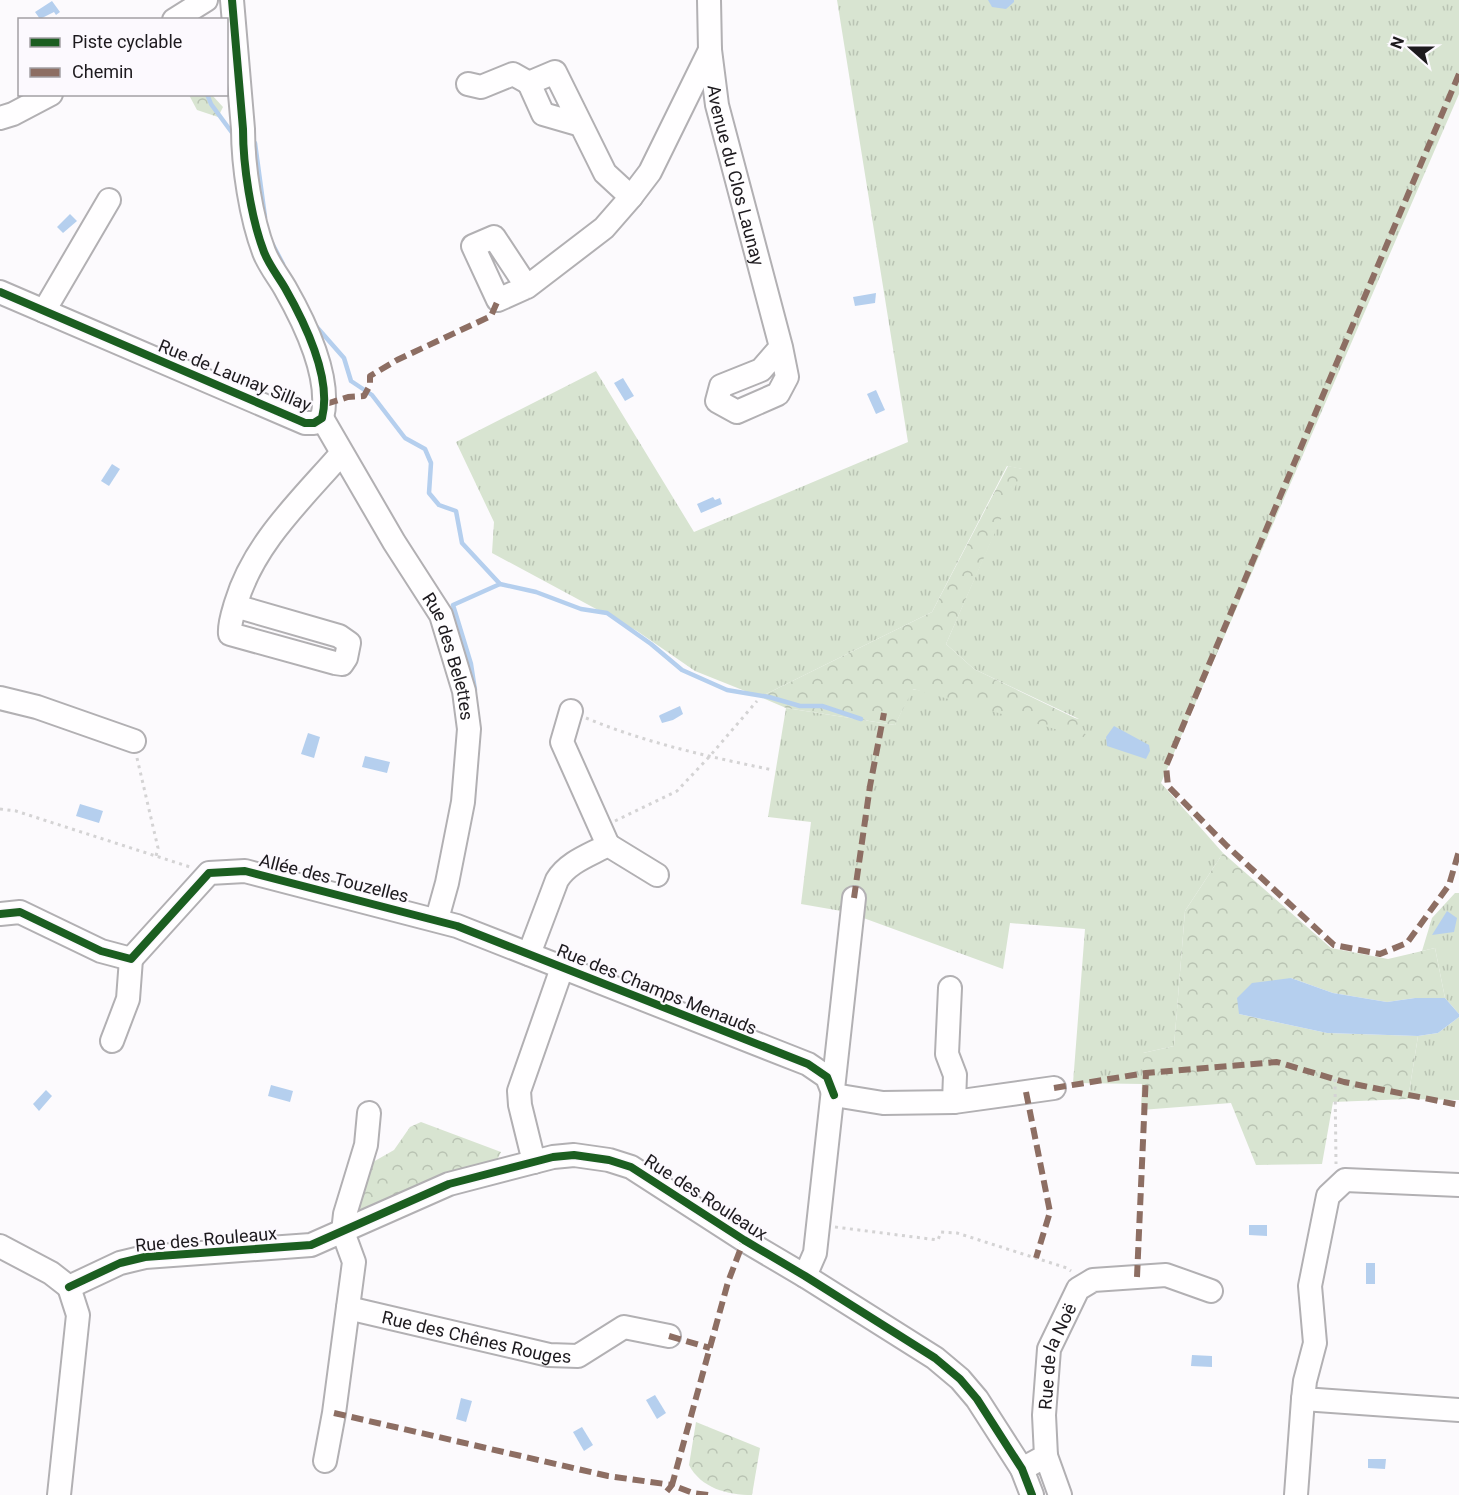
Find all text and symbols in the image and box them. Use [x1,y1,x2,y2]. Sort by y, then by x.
legend [18,18,228,96]
north arrow [1381,18,1441,78]
text: Piste cyclable [72,31,182,52]
text: N [1387,34,1408,51]
text: Chemin [72,61,133,82]
street label: Avenue du Clos Launay [704,84,770,268]
street label: Rue de Launay Sillay [155,335,315,415]
street label: Rue des Belettes [419,588,478,721]
street label: Allée des Touzelles [257,849,411,907]
street label: Rue des Champs Menauds [554,939,760,1039]
street label: Rue des Rouleaux [641,1149,771,1245]
street label: Rue des Rouleaux [134,1222,278,1256]
street label: Rue de la Noë [1034,1300,1080,1410]
street label: Rue des Chênes Rouges [380,1306,572,1366]

